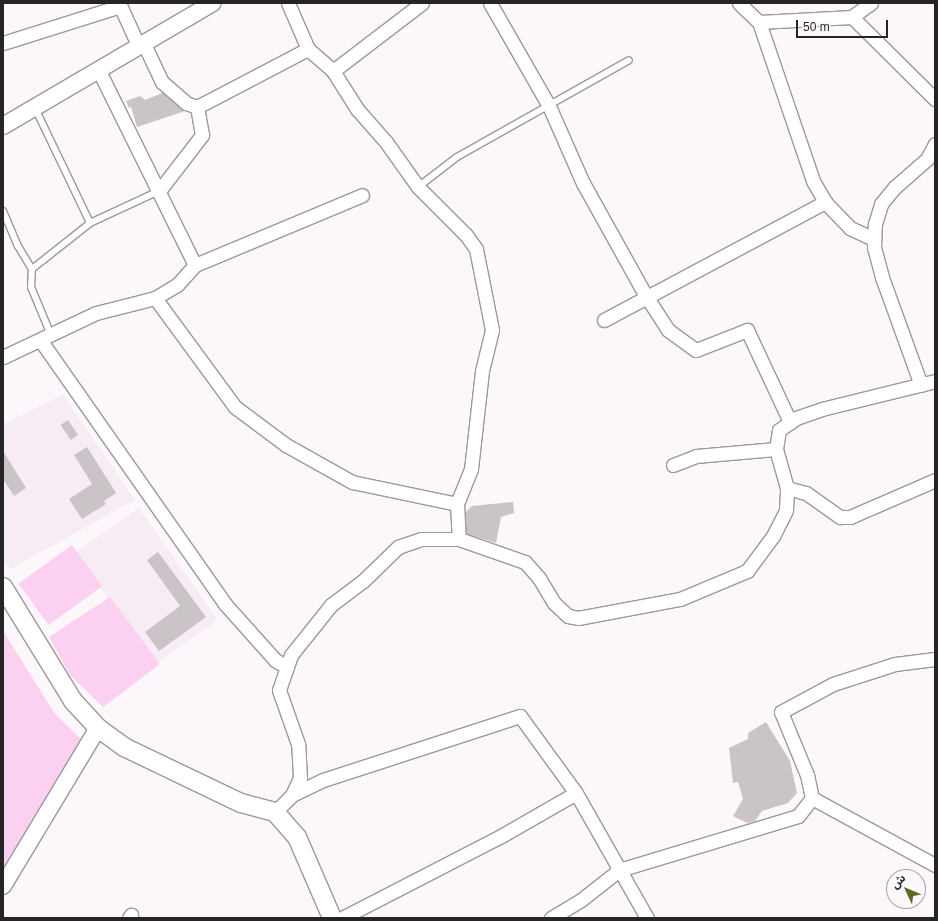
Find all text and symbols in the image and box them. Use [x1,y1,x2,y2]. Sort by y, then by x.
scale bar [798,12,890,38]
text: 50 m [803,20,830,34]
north arrow [886,869,926,909]
text: ش [889,872,908,891]

